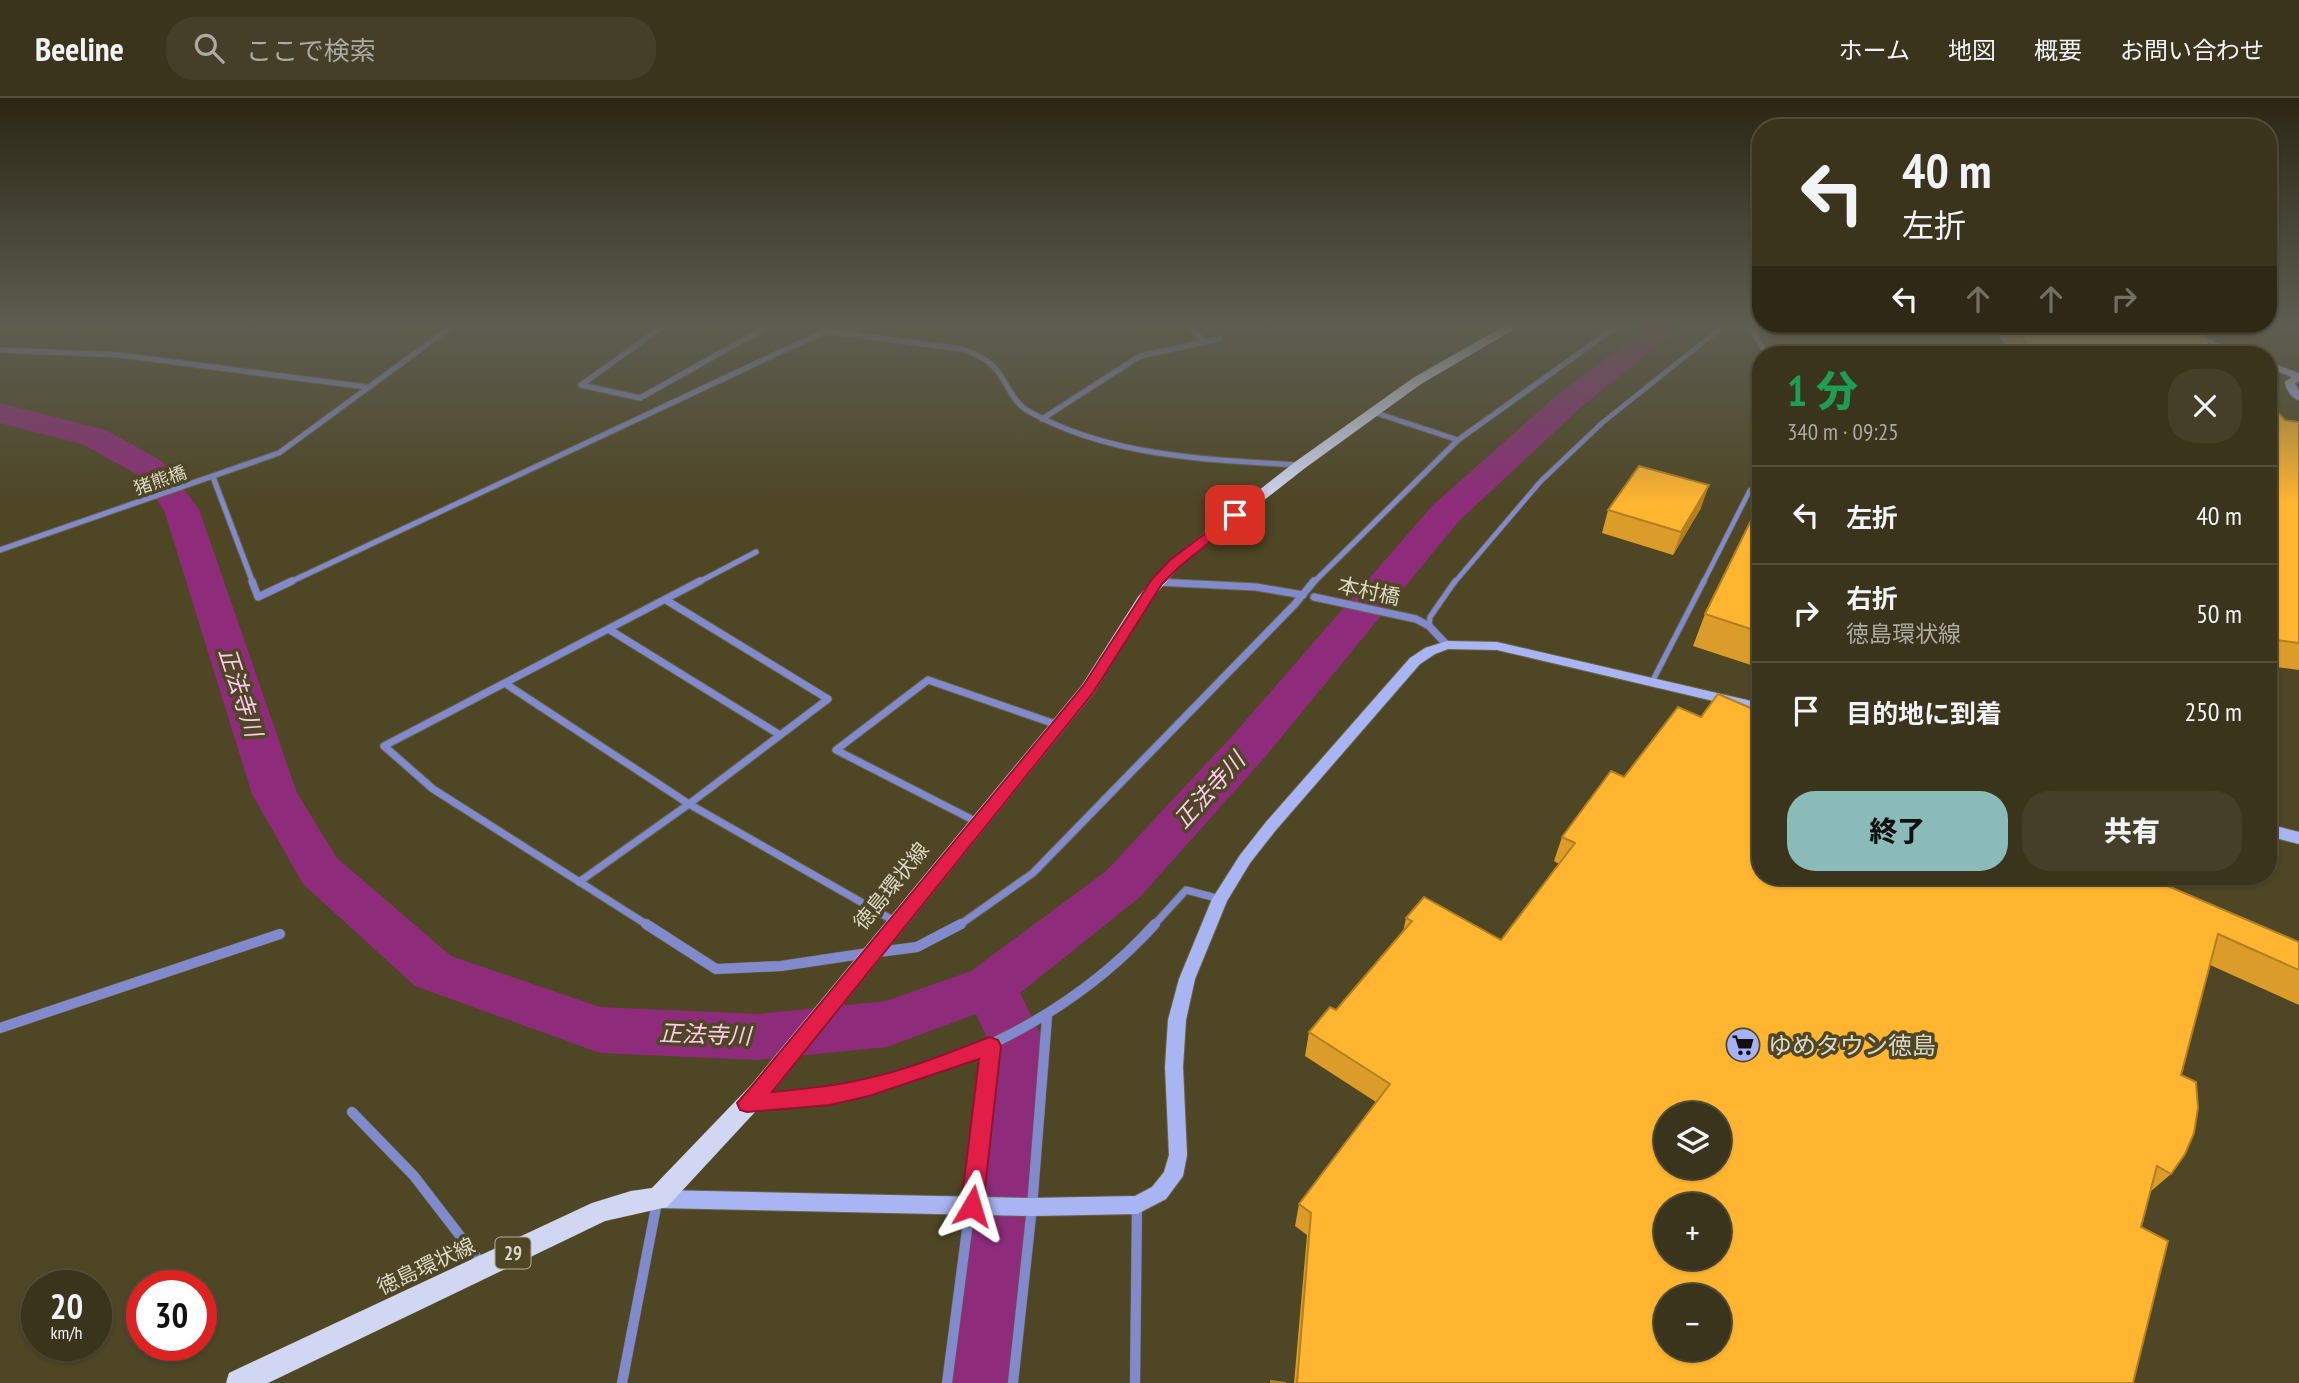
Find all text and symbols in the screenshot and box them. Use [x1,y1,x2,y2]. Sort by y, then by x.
search box [166,17,656,80]
text: Beeline [35,27,124,70]
icon: search [190,29,228,67]
text: ここで検索 [246,34,376,67]
text: ホーム [1839,35,1910,66]
text: 地図 [1948,35,1996,66]
text: 概要 [2034,35,2082,66]
text: お問い合わせ [2120,35,2264,66]
text: 40 m [1902,138,1991,202]
icon: left [1787,147,1878,238]
text: 左折 [1902,204,1966,246]
icon: left [1886,280,1924,318]
icon: ahead [1959,280,1997,318]
icon: ahead [2032,280,2070,318]
icon: right [2105,280,2143,318]
text: 1 分 [1787,363,1858,418]
button: close [2168,369,2242,443]
text: 340 m · 09:25 [1787,417,1899,446]
street label: 猪熊橋 [131,460,189,500]
pin [1205,485,1265,545]
icon: arrive [1216,496,1254,534]
icon: left [1787,496,1825,534]
text: 40 m [2196,499,2242,532]
text: 左折 [1846,501,1898,534]
street label: 本村橋 [1335,571,1403,611]
text: 右折 [1846,582,1898,615]
icon: right [1787,594,1825,632]
text: 50 m [2196,597,2242,630]
text: 徳島環状線 [1846,619,1961,648]
water label: 正法寺川 [213,644,270,743]
icon: arrive [1787,692,1825,730]
text: 250 m [2184,695,2242,728]
text: 目的地に到着 [1846,697,2002,730]
water label: 正法寺川 [1167,744,1253,834]
button: 終了 [1787,791,2008,871]
button: 共有 [2022,791,2242,871]
street label: 徳島環状線 [847,837,935,935]
water label: 正法寺川 [659,1018,754,1050]
supermarket icon: ゆめタウン徳島 [1724,1026,1762,1064]
place label: ゆめタウン徳島 [1768,1030,1936,1061]
map controls [1654,1102,1731,1361]
button: layers [1654,1102,1731,1179]
position arrow [935,1169,1009,1243]
button: + [1654,1193,1731,1270]
street label: 徳島環状線 [373,1232,479,1300]
road number: 29 [496,1238,530,1268]
speed limit sign: 30 [126,1270,217,1361]
text: 20 [50,1283,83,1329]
button: − [1654,1284,1731,1361]
text: km/h [51,1321,82,1344]

